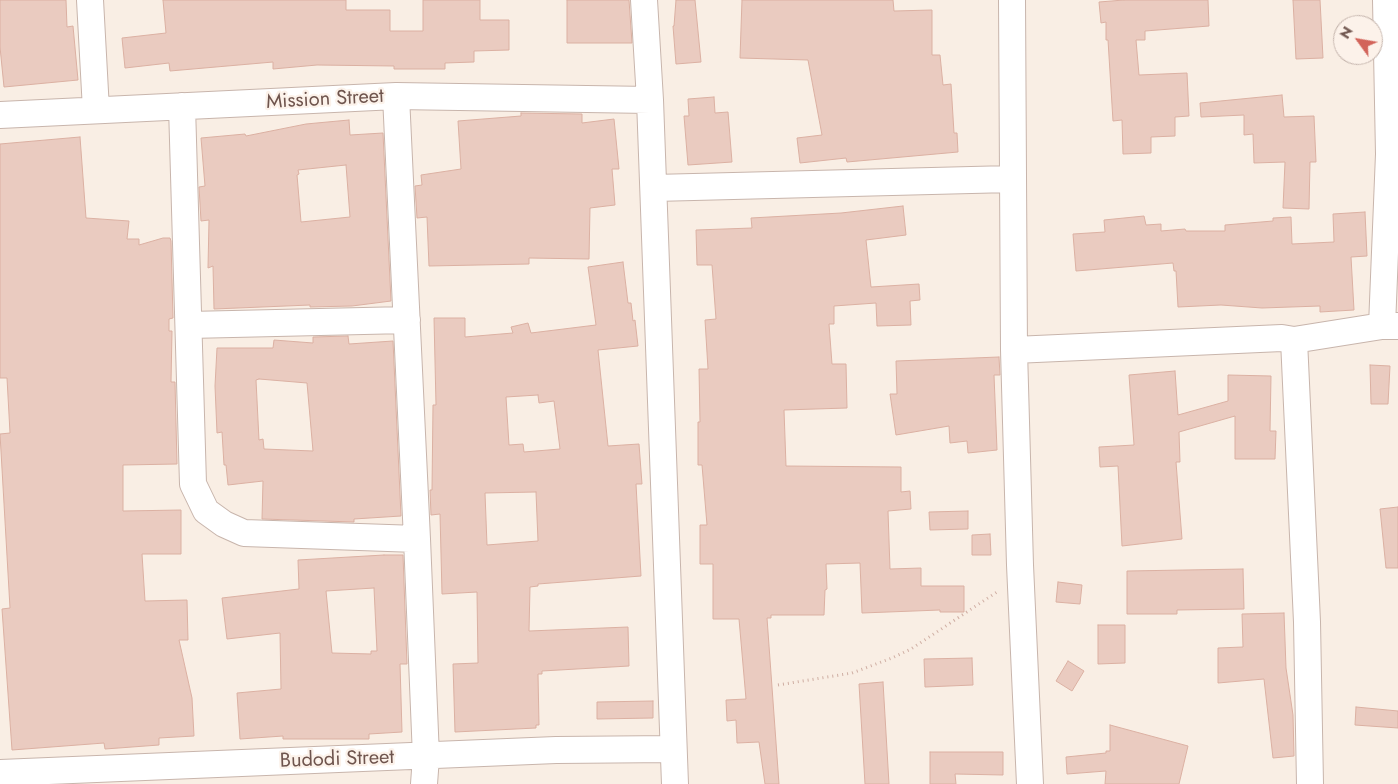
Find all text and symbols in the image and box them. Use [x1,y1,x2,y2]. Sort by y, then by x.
north arrow [1333,15,1383,65]
text: N [1335,23,1358,43]
street label: Mission Street [266,85,384,115]
street label: Budodi Street [279,746,395,774]

